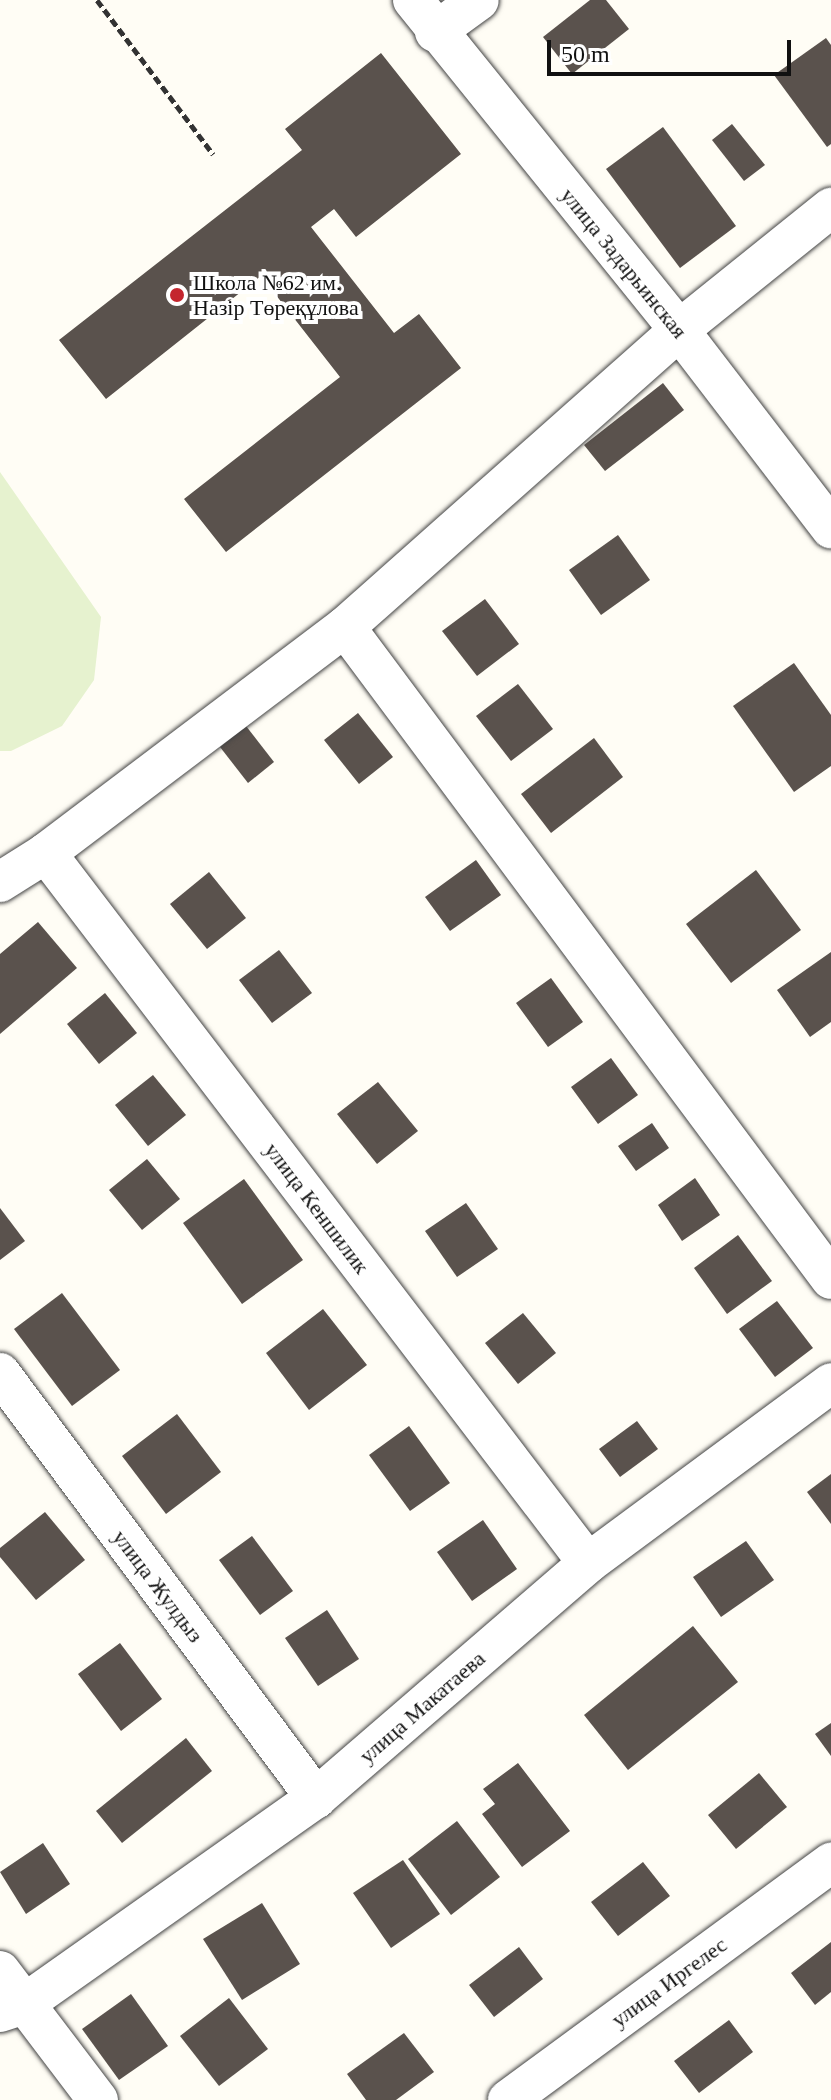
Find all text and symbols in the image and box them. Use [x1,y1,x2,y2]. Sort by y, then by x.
scale bar [551,24,795,74]
text: 50 m [561,41,610,67]
street label: улица Задарьинская [555,182,693,344]
place label: Школа №62 им. Назір Төреқұлова [193,269,359,320]
marker: Школа №62 им. Назір Төреқұлова [168,286,186,304]
street label: улица Кеншилик [259,1137,375,1279]
street label: улица Жулдыз [107,1524,209,1648]
street label: улица Макатаева [354,1645,490,1769]
street label: улица Иргелес [606,1931,732,2033]

